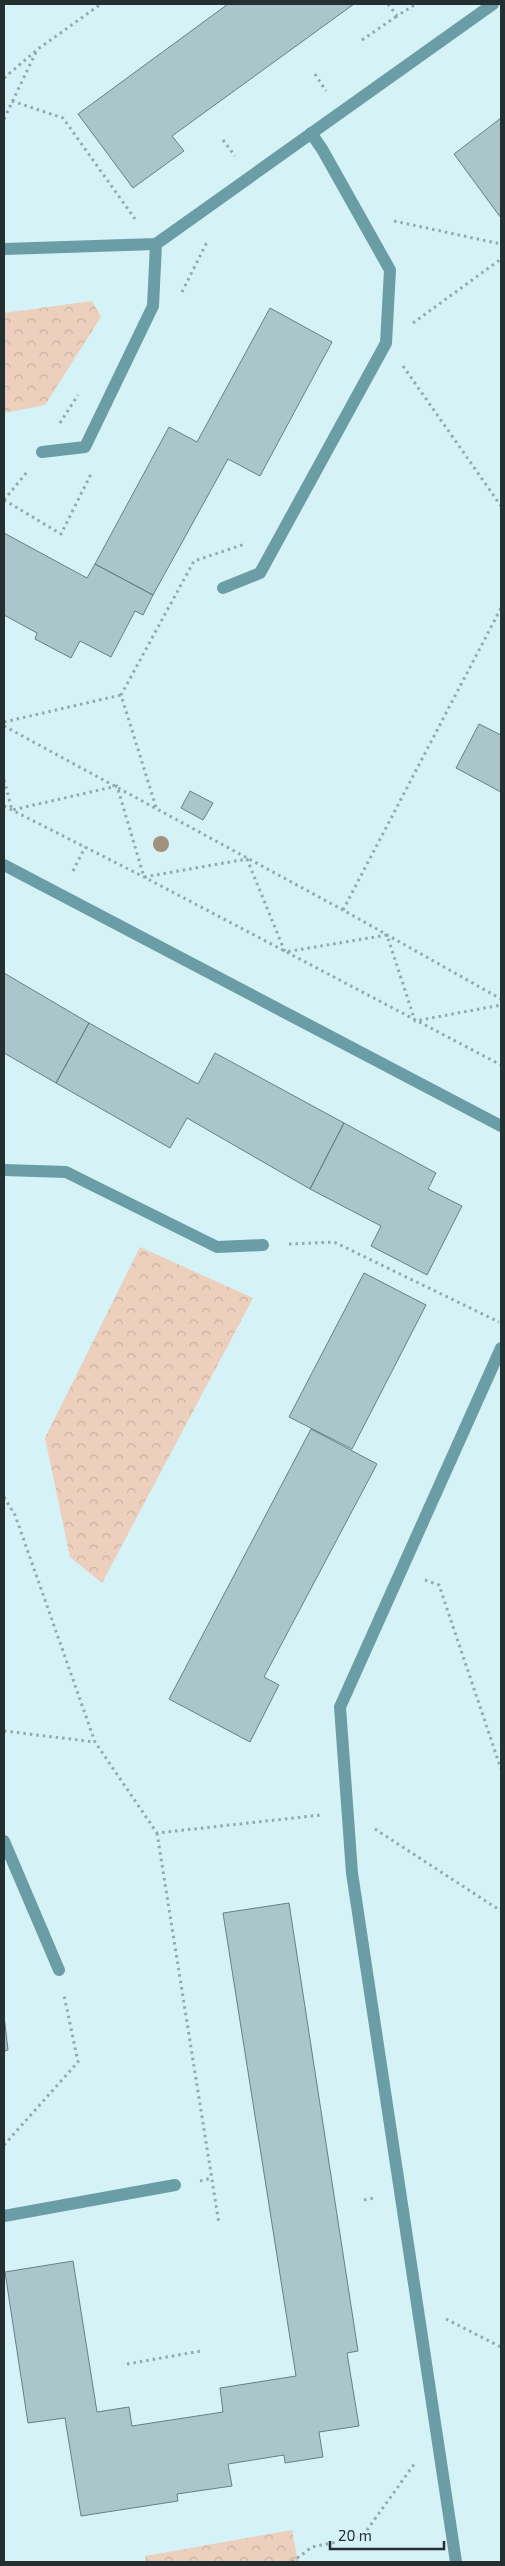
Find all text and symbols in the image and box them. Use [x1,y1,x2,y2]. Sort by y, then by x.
scale bar [330,2518,444,2550]
text: 20 m [338,2526,372,2544]

